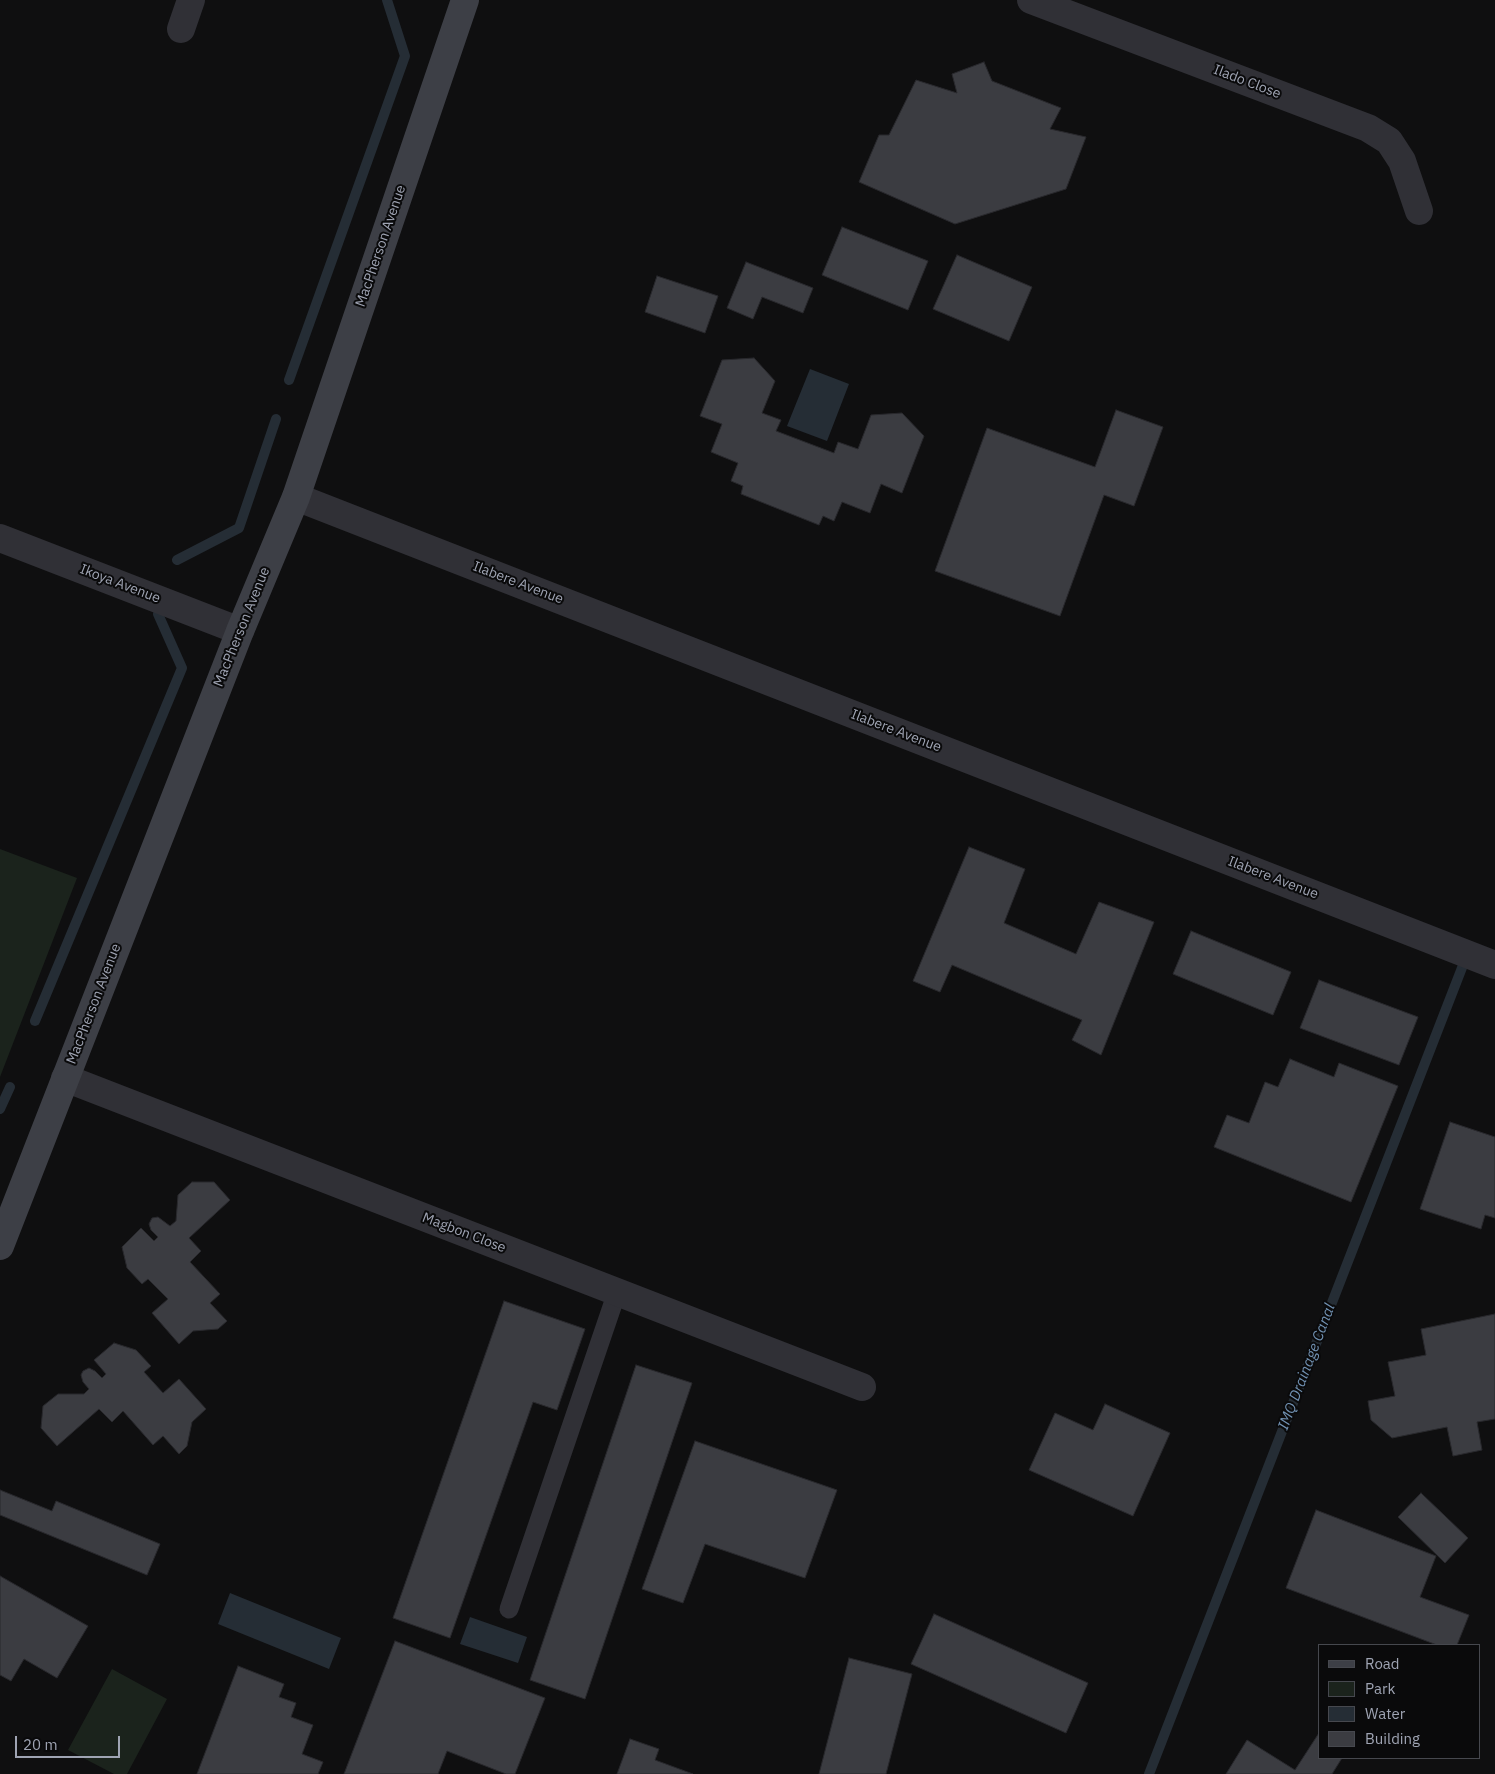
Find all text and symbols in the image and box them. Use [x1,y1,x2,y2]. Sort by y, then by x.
street label: Ilado Close [1211,61,1283,103]
street label: MacPherson Avenue [352,183,410,309]
street label: Ilabere Avenue [470,558,566,608]
street label: Ikoya Avenue [77,561,163,607]
street label: MacPherson Avenue [210,565,274,689]
street label: Ilabere Avenue [848,706,944,756]
street label: Ilabere Avenue [1225,853,1321,903]
street label: MacPherson Avenue [63,941,125,1067]
street label: Magbon Close [420,1209,508,1257]
water label: IMQ Drainage Canal [1275,1301,1339,1433]
legend [1318,1644,1480,1759]
text: Road [1365,1654,1400,1673]
text: Park [1365,1679,1395,1698]
text: Water [1365,1704,1405,1723]
scale bar [18,1726,122,1758]
text: Building [1365,1729,1420,1748]
text: 20 m [23,1735,58,1754]

